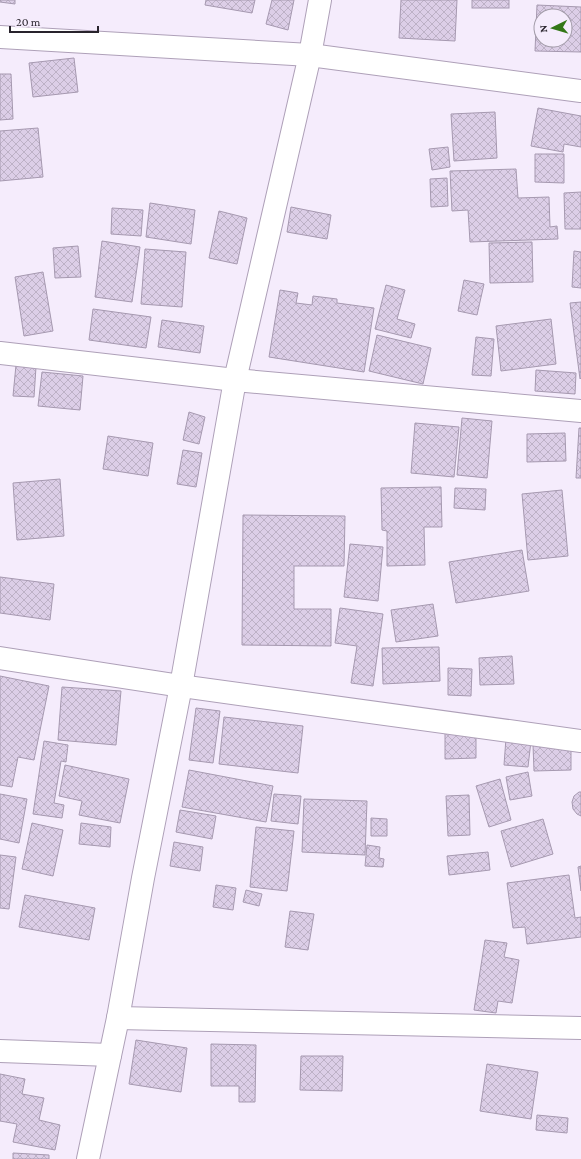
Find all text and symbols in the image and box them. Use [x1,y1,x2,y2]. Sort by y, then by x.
scale bar [10,8,98,34]
north arrow [533,8,573,48]
text: 20 m [16,15,41,29]
text: N [537,24,549,33]

